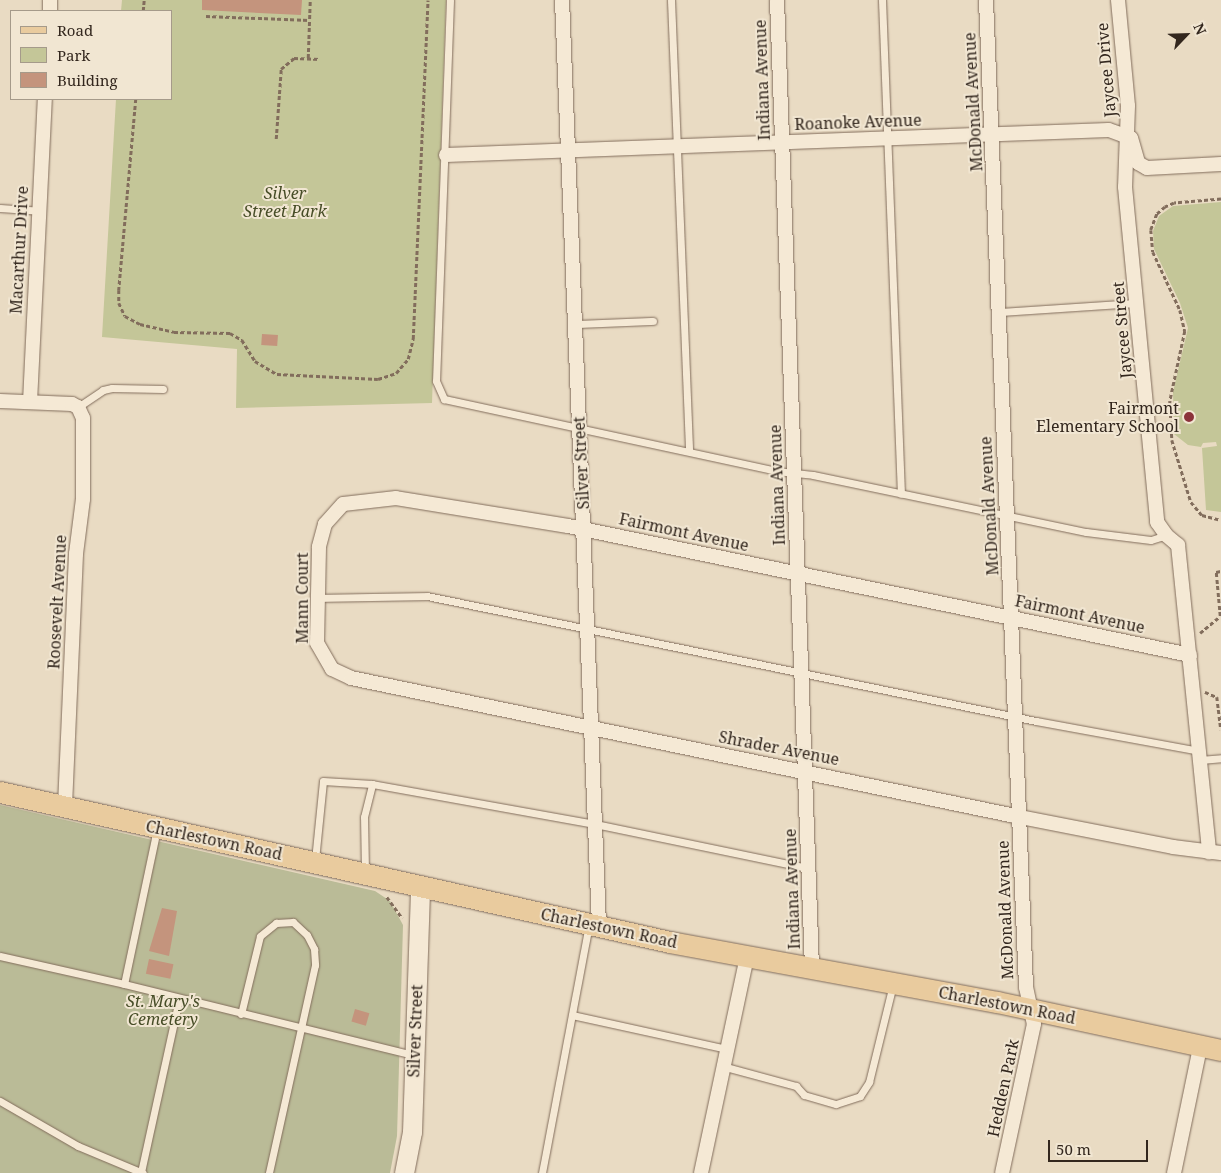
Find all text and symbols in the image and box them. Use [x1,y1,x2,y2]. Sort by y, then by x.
legend [10,10,172,100]
north arrow [1161,10,1211,60]
street label: Indiana Avenue [750,19,774,141]
text: Road [57,20,93,40]
text: N [1189,20,1211,38]
street label: Jaycee Drive [1092,22,1120,118]
street label: McDonald Avenue [960,32,986,172]
text: Park [57,45,90,65]
text: Building [57,70,118,90]
street label: Roanoke Avenue [794,110,922,134]
park label: Silver Street Park [243,183,327,221]
street label: Macarthur Drive [6,185,32,315]
street label: Jaycee Street [1108,281,1136,379]
place label: Fairmont Elementary School [1036,398,1179,436]
marker: Fairmont Elementary School [1183,411,1195,423]
street label: Silver Street [569,416,593,510]
street label: Indiana Avenue [765,424,789,546]
street label: McDonald Avenue [976,436,1002,576]
street label: Fairmont Avenue [617,509,751,555]
street label: Roosevelt Avenue [44,534,70,670]
street label: Mann Court [292,552,312,644]
street label: Fairmont Avenue [1013,591,1147,637]
street label: Shrader Avenue [717,727,841,769]
street label: Charlestown Road [144,816,284,864]
street label: Indiana Avenue [780,828,804,950]
street label: McDonald Avenue [993,840,1017,980]
street label: Charlestown Road [539,904,679,952]
street label: Charlestown Road [937,982,1077,1028]
street label: Silver Street [404,984,426,1078]
park label: St. Mary's Cemetery [126,991,200,1029]
street label: Hedden Park [983,1037,1023,1139]
scale bar [1051,1130,1151,1162]
text: 50 m [1056,1139,1091,1159]

